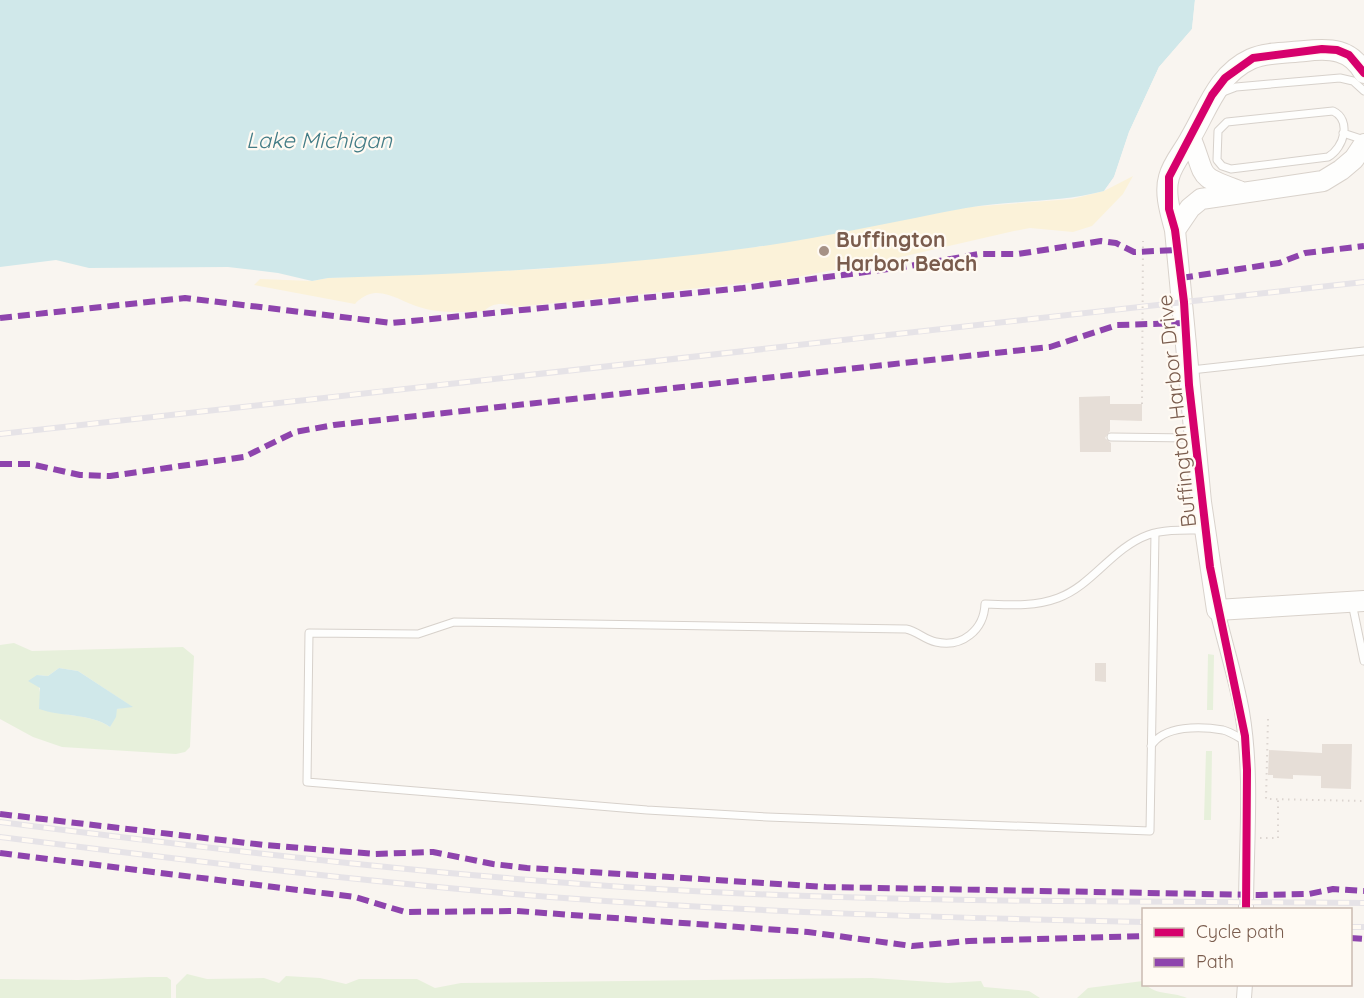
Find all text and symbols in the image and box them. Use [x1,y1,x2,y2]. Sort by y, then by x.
water label: Lake Michigan [246,126,393,154]
place label: Buffington Harbor Beach [836,226,977,276]
marker: Buffington Harbor Beach [817,244,831,258]
street label: Buffington Harbor Drive [1151,293,1201,529]
legend [1142,908,1352,986]
text: Cycle path [1196,920,1284,943]
text: Path [1196,950,1234,973]

